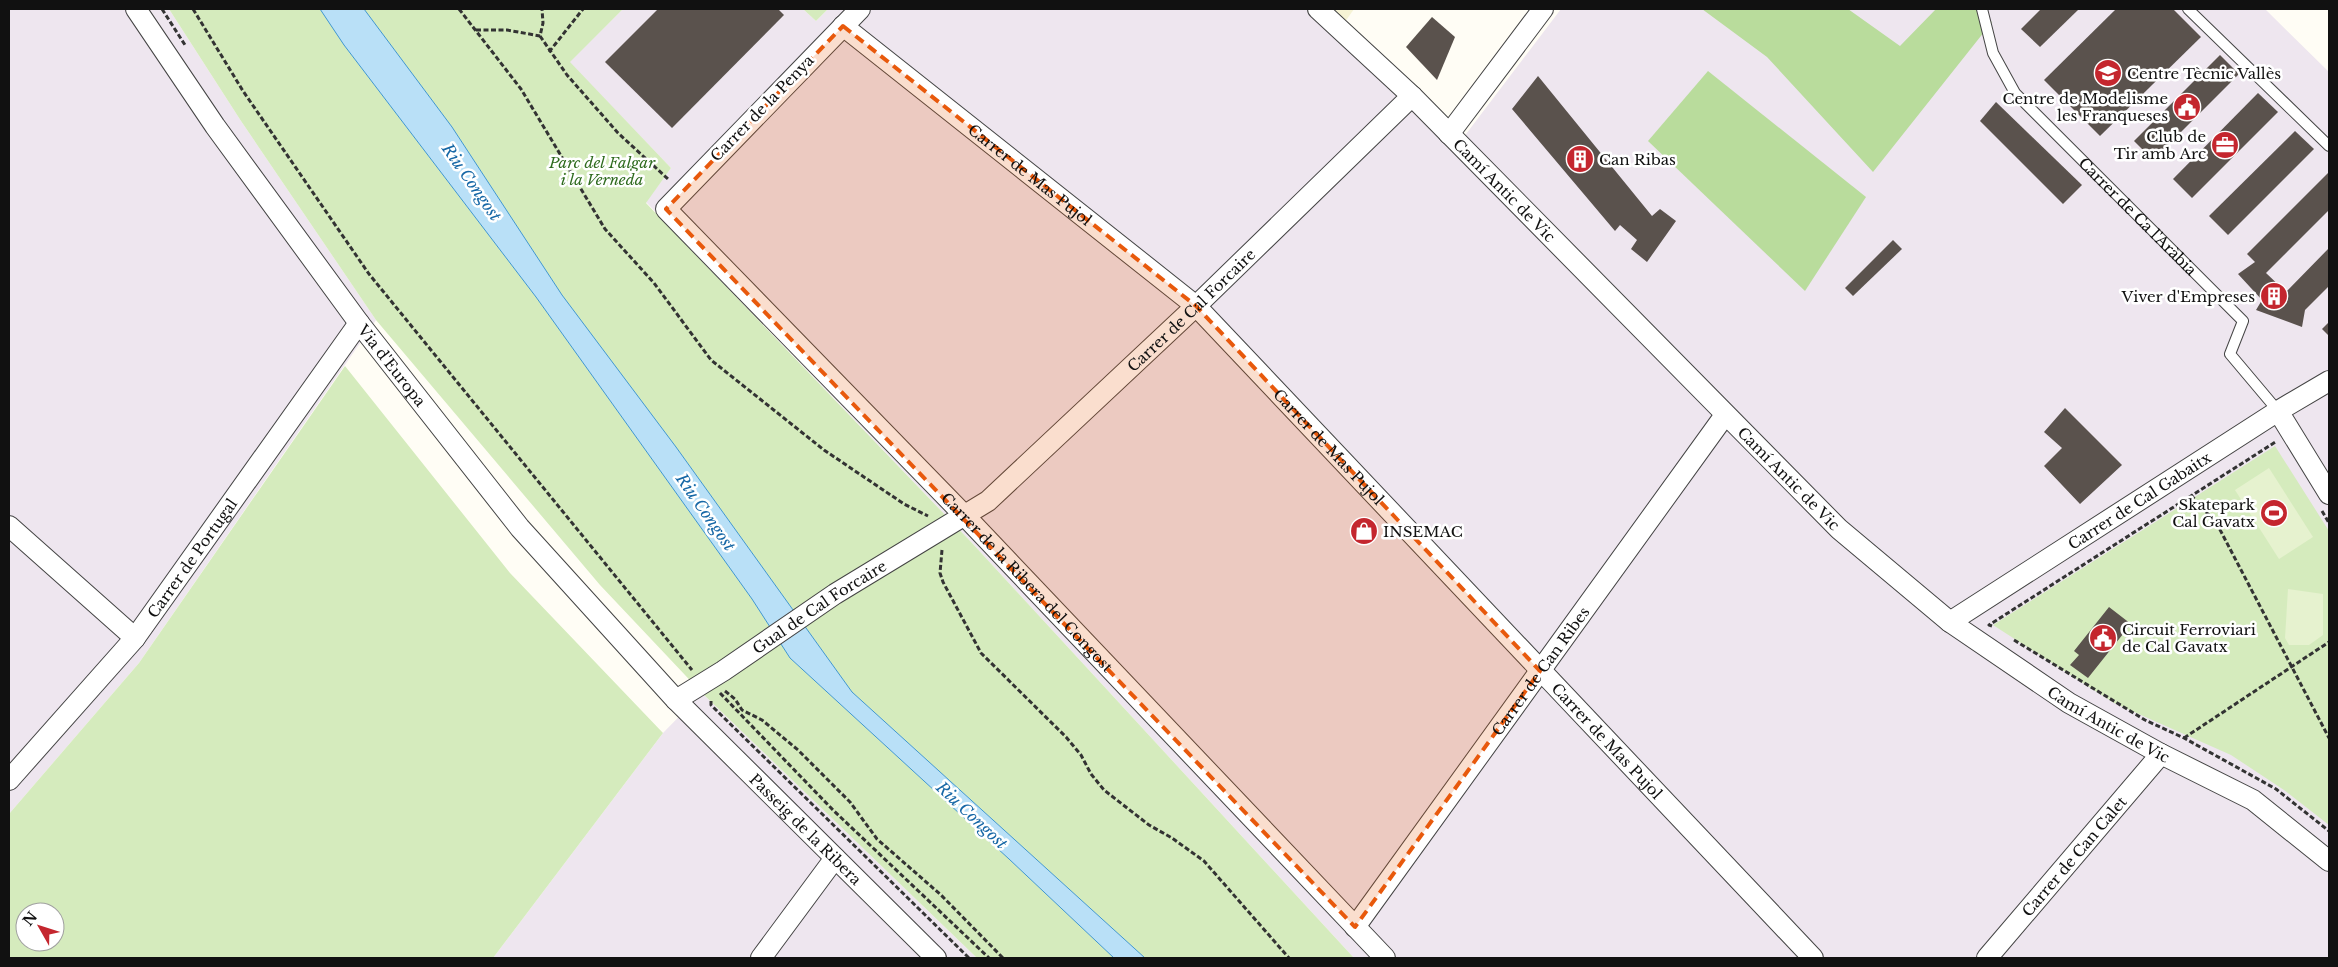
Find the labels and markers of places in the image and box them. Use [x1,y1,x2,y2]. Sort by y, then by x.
school or university icon: Centre Tècnic Vallès [2093,58,2123,88]
place label: Centre Tècnic Vallès [2127,64,2281,83]
place label: Centre de Modelisme les Franqueses [2002,89,2168,125]
public building icon: Centre de Modelisme les Franqueses [2172,92,2202,122]
place label: Club de Tir amb Arc [2114,127,2206,163]
office icon: Club de Tir amb Arc [2210,130,2240,160]
building icon: Can Ribas [1565,144,1595,174]
place label: Can Ribas [1599,150,1676,169]
building icon: Viver d'Empreses [2259,281,2289,311]
place label: Viver d'Empreses [2121,287,2255,306]
place label: Skatepark Cal Gavatx [2172,495,2256,531]
sports icon: Skatepark Cal Gavatx [2259,498,2289,528]
shop icon: INSEMAC [1349,516,1379,546]
place label: INSEMAC [1383,522,1463,541]
place label: Circuit Ferroviari de Cal Gavatx [2122,620,2256,656]
public building icon: Circuit Ferroviari de Cal Gavatx [2088,623,2118,653]

